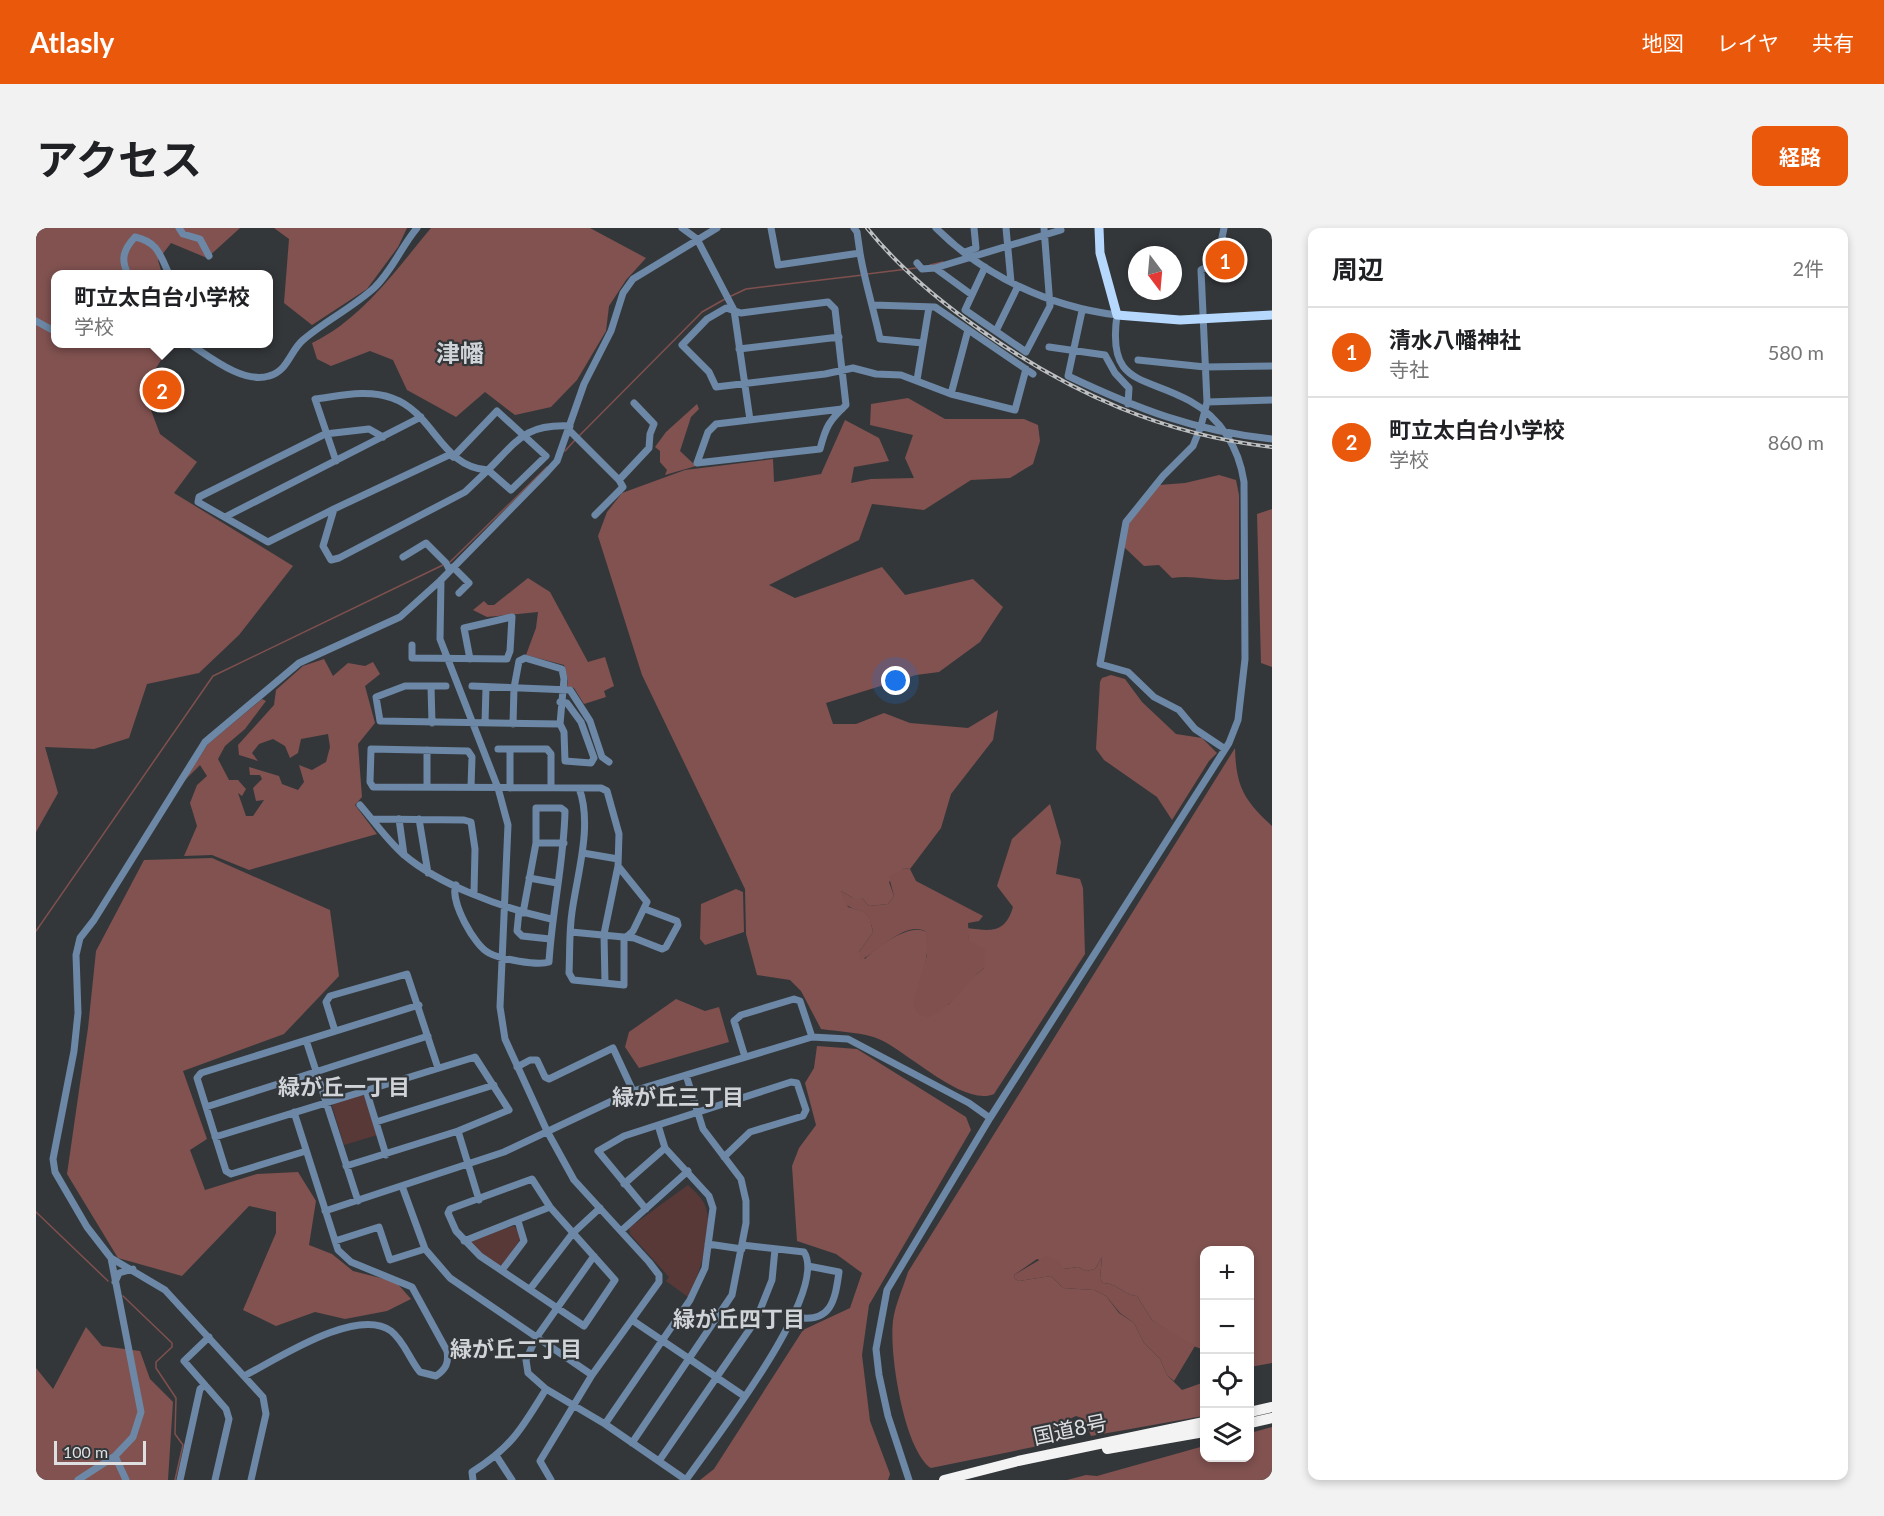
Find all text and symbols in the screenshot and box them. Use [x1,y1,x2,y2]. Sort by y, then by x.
text: Atlasly [30,25,114,59]
text: 地図 [1642,30,1684,55]
text: レイヤ [1717,30,1779,55]
text: 共有 [1812,30,1854,55]
button: 経路 [1752,126,1848,186]
text: アクセス [36,134,202,184]
pin: 1 [1206,237,1244,282]
north arrow [1128,246,1182,300]
text: 周辺 [1332,253,1384,285]
text: 2件 [1792,256,1824,280]
popup [51,270,273,348]
text: 町立太白台小学校 [74,283,250,310]
text: 学校 [74,314,114,338]
text: 清水八幡神社 [1389,326,1521,353]
district label: 津幡 [436,338,484,367]
text: 1 [1346,340,1357,364]
text: 580 m [1768,340,1824,364]
text: 寺社 [1389,357,1429,381]
pin: 2 [142,368,182,412]
text: 町立太白台小学校 [1389,416,1565,443]
text: 2 [1346,430,1357,454]
text: 860 m [1768,430,1824,454]
text: 学校 [1389,447,1429,471]
your location [881,666,910,695]
district label: 緑が丘一丁目 [278,1073,410,1100]
district label: 緑が丘三丁目 [612,1083,744,1110]
map controls [1200,1246,1254,1462]
button: + [1200,1246,1254,1300]
button: − [1200,1300,1254,1354]
district label: 緑が丘四丁目 [673,1305,805,1332]
district label: 緑が丘二丁目 [450,1335,582,1362]
button: locate [1200,1354,1254,1408]
street label: 国道8号 [1030,1408,1109,1449]
button: layers [1200,1408,1254,1462]
scale bar [54,1438,146,1466]
text: 100 m [63,1442,108,1461]

